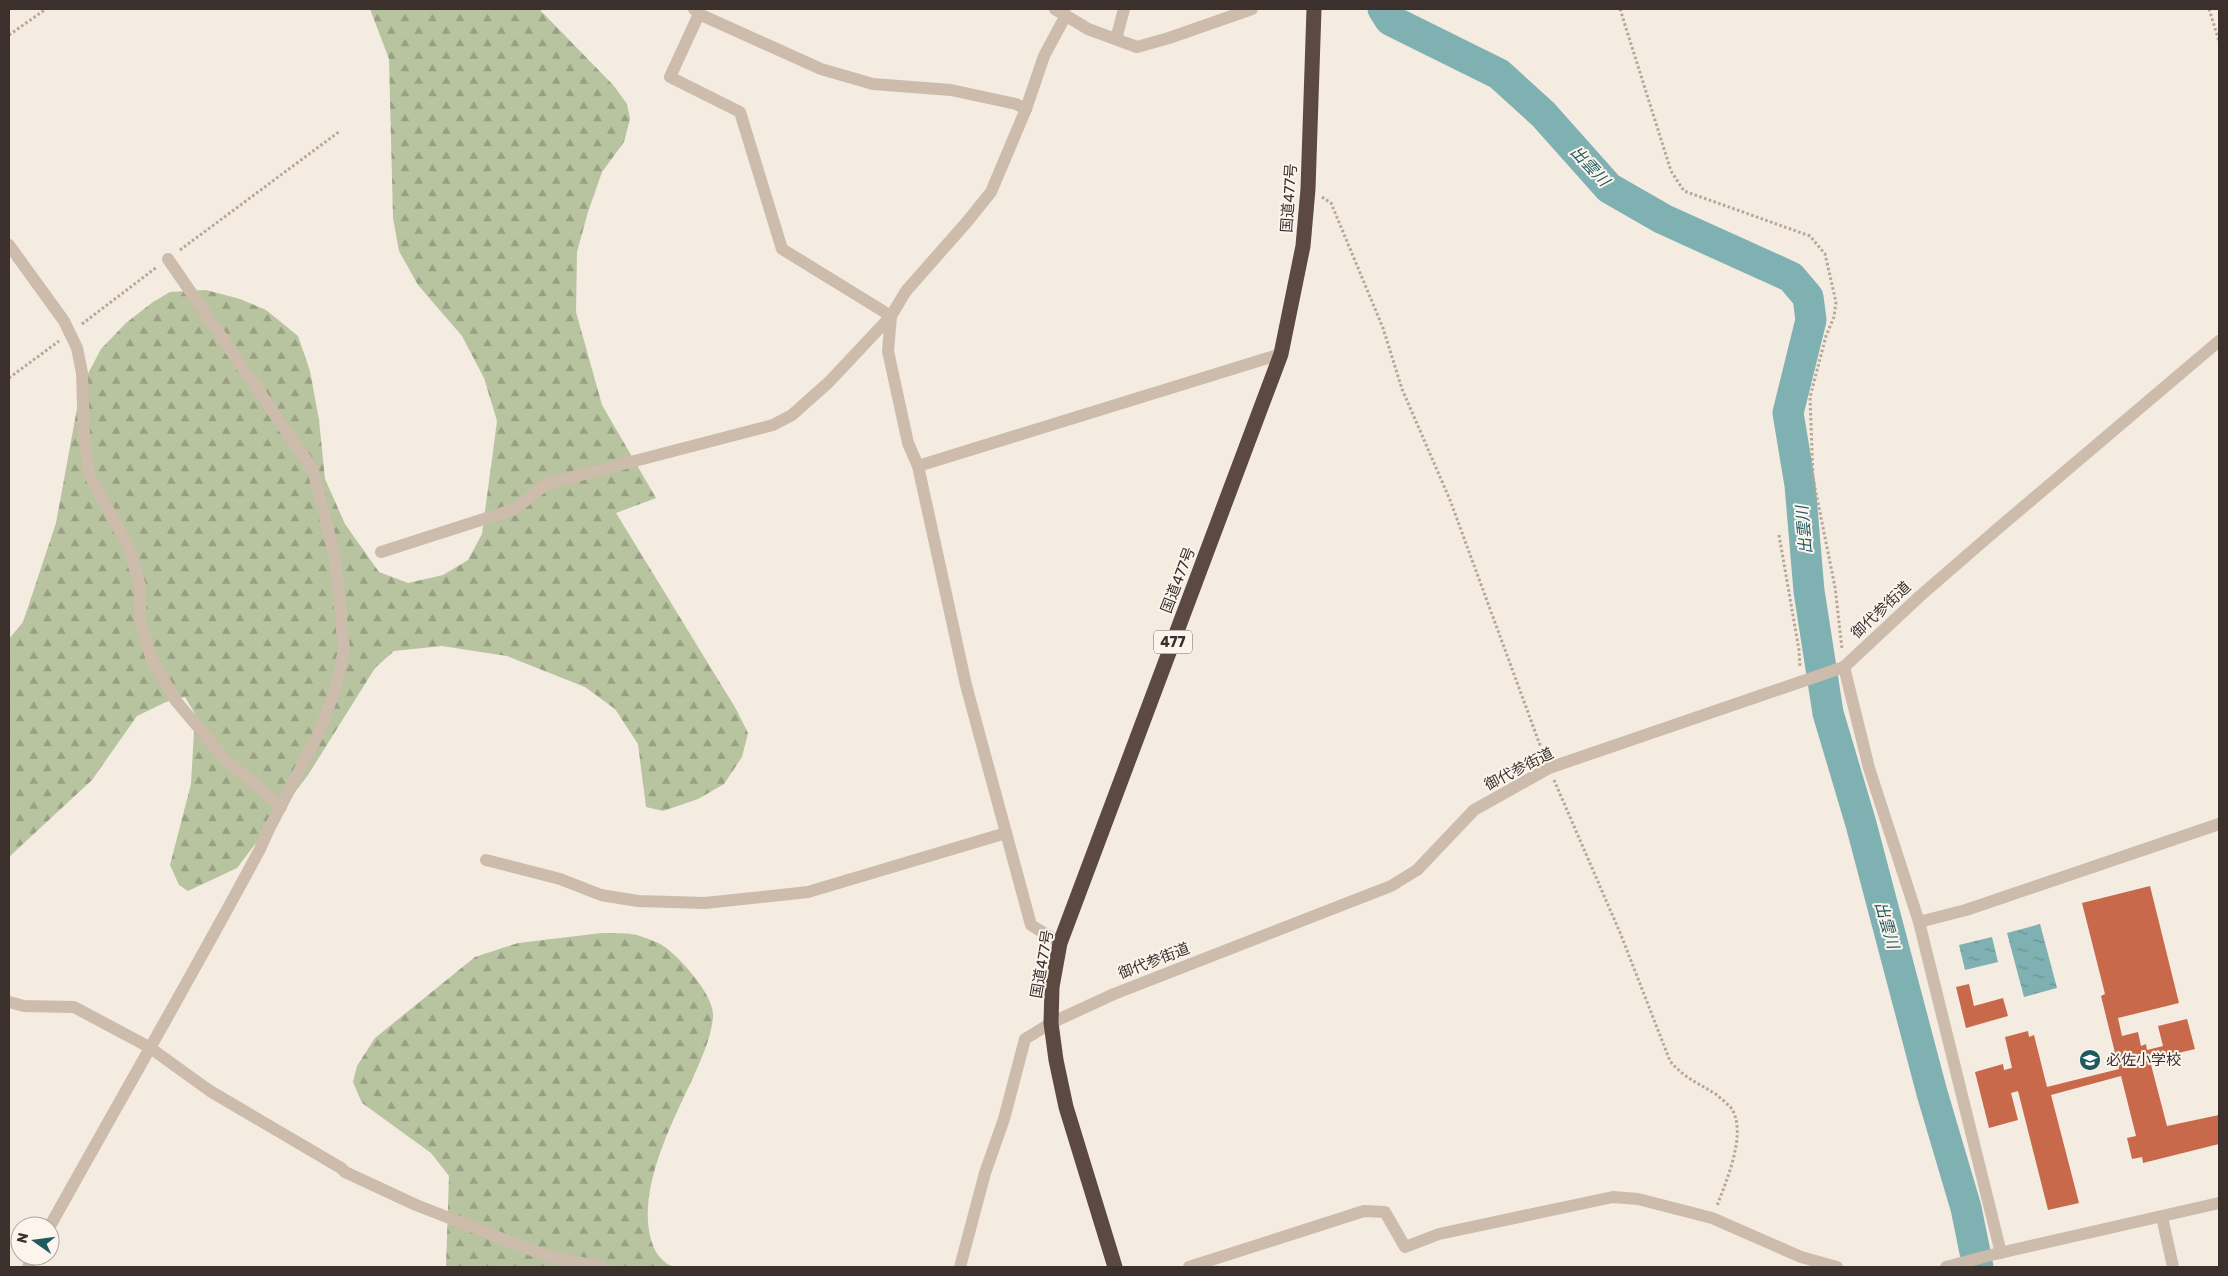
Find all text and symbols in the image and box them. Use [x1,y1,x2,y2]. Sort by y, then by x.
water label: 出雲川 [1567,142,1615,191]
street label: 国道477号 [1278,163,1300,233]
water label: 出雲川 [1792,503,1816,555]
street label: 国道477号 [1157,544,1199,616]
street label: 御代参街道 [1847,578,1915,642]
road number: 477 [1154,630,1192,654]
street label: 御代参街道 [1481,744,1557,794]
water label: 出雲川 [1871,899,1903,953]
street label: 国道477号 [1027,928,1057,1000]
street label: 御代参街道 [1116,939,1192,983]
school or university icon: 必佐小学校 [2078,1048,2102,1072]
place label: 必佐小学校 [2106,1051,2181,1069]
north arrow [10,1216,60,1266]
text: N [13,1231,32,1245]

